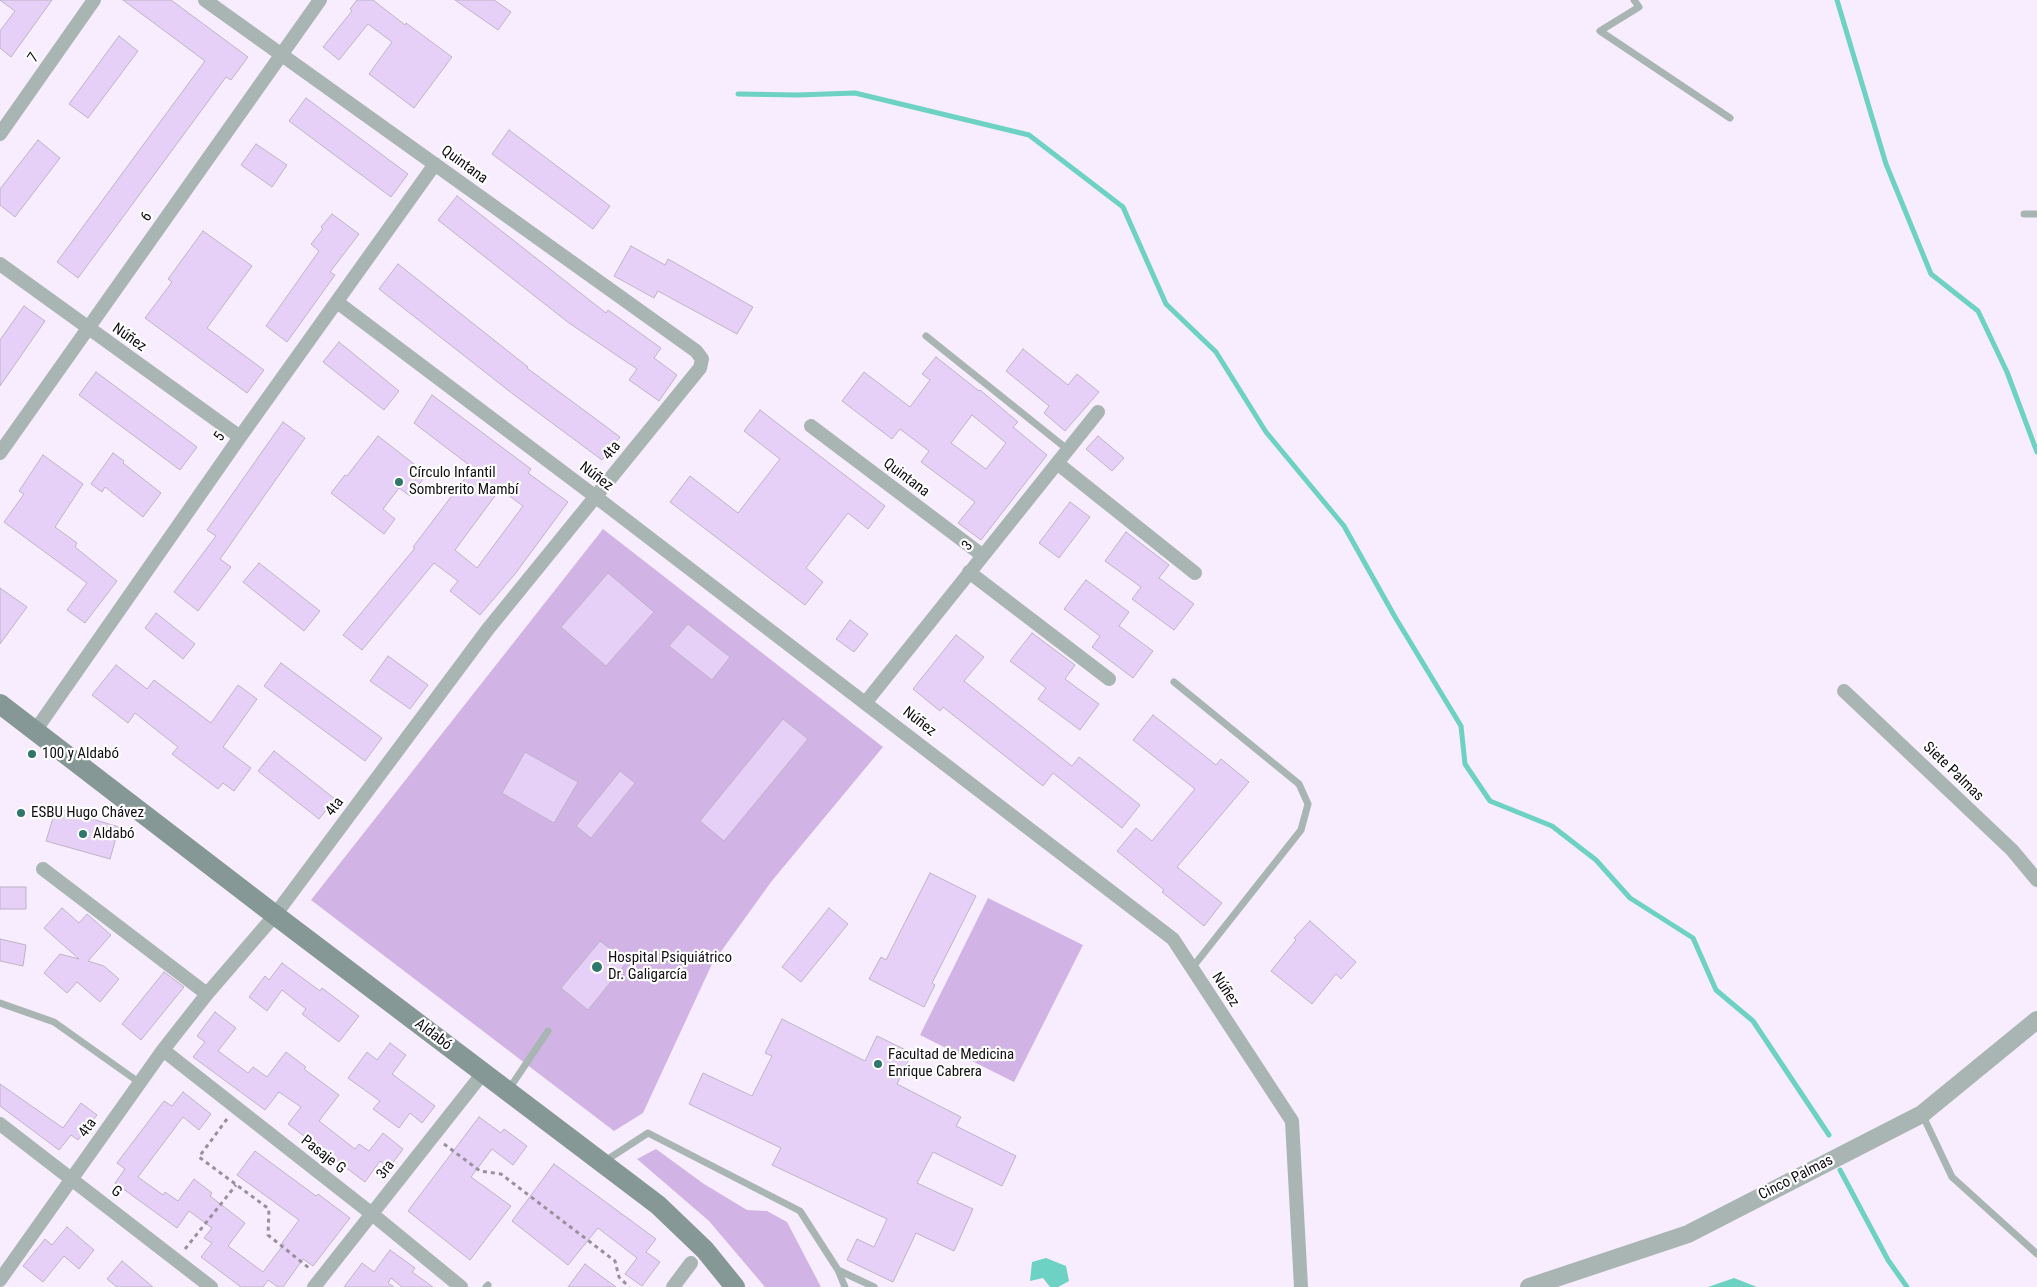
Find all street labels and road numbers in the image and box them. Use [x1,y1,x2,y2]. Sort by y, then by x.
street label: 7 [25,50,43,66]
street label: Quintana [437,142,491,188]
street label: 6 [138,209,156,225]
street label: Núñez [109,320,149,356]
street label: 5 [211,429,229,445]
street label: 4ta [599,438,625,464]
street label: Quintana [879,455,933,501]
street label: Núñez [576,459,616,495]
street label: 3 [959,537,977,555]
street label: Núñez [899,703,939,741]
street label: Siete Palmas [1919,739,1987,805]
street label: 4ta [322,794,348,820]
street label: Núñez [1207,969,1243,1011]
street label: Aldabó [411,1015,455,1055]
street label: 4ta [75,1115,101,1141]
street label: Pasaje G [297,1132,349,1178]
street label: Cinco Palmas [1756,1152,1836,1204]
street label: 3ra [373,1157,399,1183]
street label: G [107,1182,125,1202]

